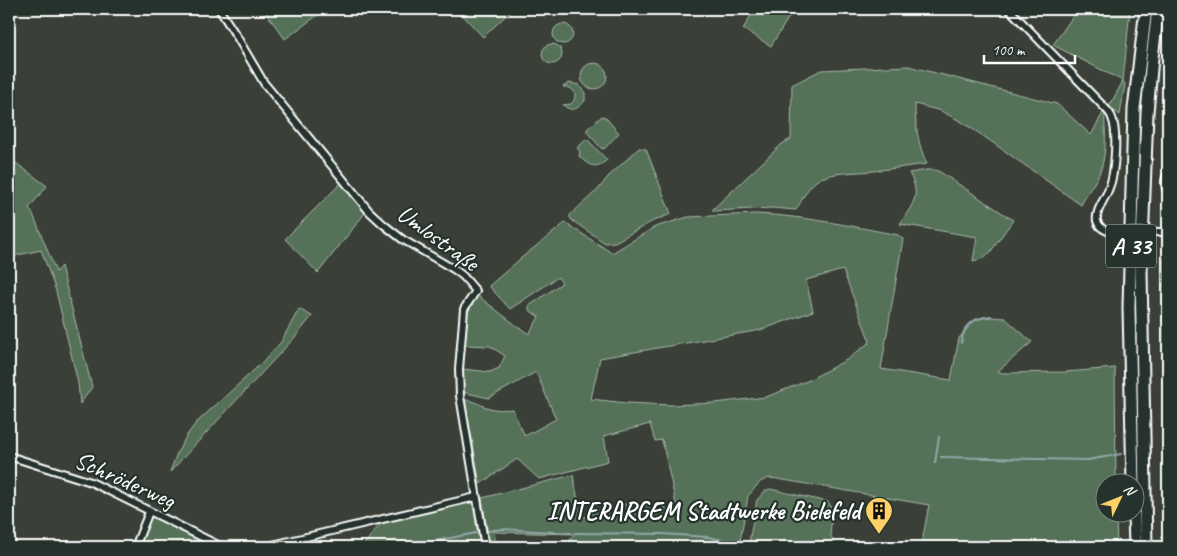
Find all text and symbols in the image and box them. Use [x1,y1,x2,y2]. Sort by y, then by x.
scale bar [984,32,1076,64]
text: 100 m [992,41,1026,60]
street label: Umlostraße [391,197,487,280]
road number: A 33 [1106,225,1156,268]
street label: Schröderweg [70,444,181,517]
north arrow [1094,474,1144,524]
text: N [1120,481,1140,500]
place label: INTERARGEM Stadtwerke Bielefeld [547,495,864,527]
building icon: INTERARGEM Stadtwerke Bielefeld [864,496,894,535]

